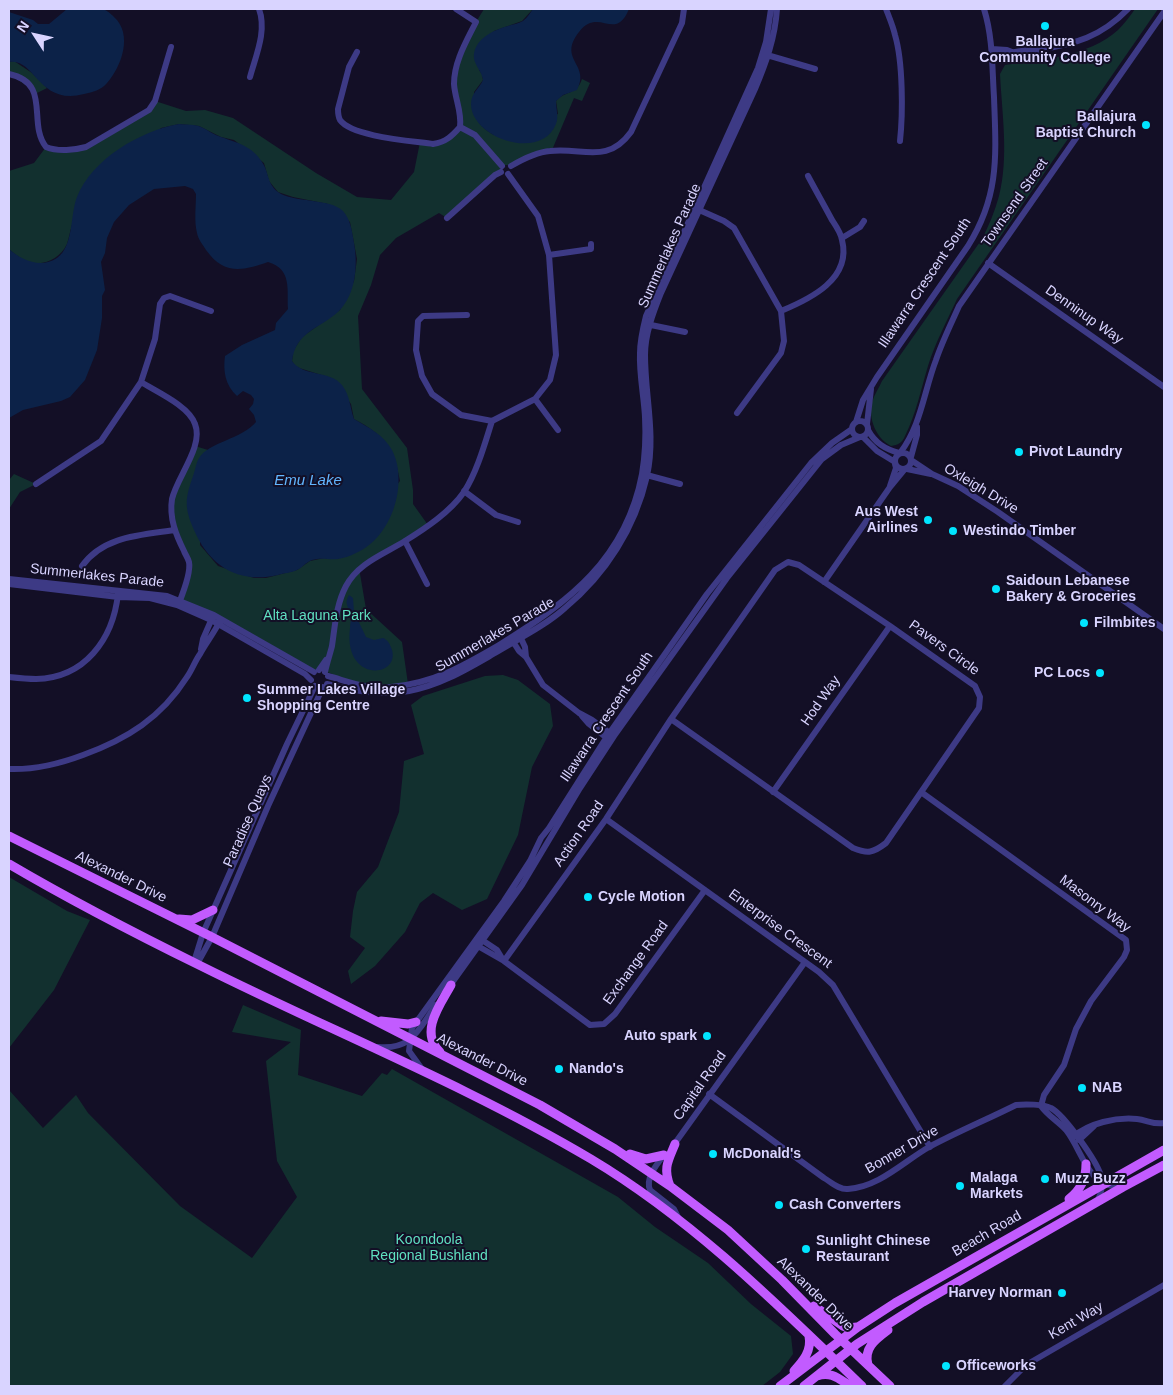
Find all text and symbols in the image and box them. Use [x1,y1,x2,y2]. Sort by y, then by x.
north arrow [10,10,60,60]
text: N [13,18,32,35]
marker: Ballajura Community College [1039,20,1051,32]
place label: Ballajura Community College [979,34,1111,66]
place label: Ballajura Baptist Church [1036,109,1136,142]
marker: Ballajura Baptist Church [1140,119,1152,131]
street label: Townsend Street [978,155,1052,251]
street label: Summerlakes Parade [635,181,705,311]
street label: Illawarra Crescent South [875,215,975,351]
street label: Denninup Way [1042,282,1126,348]
place label: Pivot Laundry [1029,444,1122,460]
marker: Pivot Laundry [1013,446,1025,458]
street label: Oxleigh Drive [941,460,1021,518]
water label: Emu Lake [274,472,342,490]
place label: Aus West Airlines [854,504,918,536]
marker: Aus West Airlines [922,514,934,526]
place label: Westindo Timber [963,523,1076,539]
marker: Westindo Timber [947,525,959,537]
street label: Summerlakes Parade [29,561,165,591]
place label: Saidoun Lebanese Bakery & Groceries [1006,573,1136,606]
marker: Saidoun Lebanese Bakery & Groceries [990,583,1002,595]
street label: Summerlakes Parade [433,594,557,676]
park label: Alta Laguna Park [263,608,371,624]
place label: Filmbites [1094,615,1155,631]
street label: Pavers Circle [905,617,983,679]
marker: Filmbites [1078,617,1090,629]
street label: Illawarra Crescent South [557,649,657,785]
place label: PC Locs [1034,665,1090,681]
marker: PC Locs [1094,667,1106,679]
street label: Hod Way [798,673,844,729]
place label: Summer Lakes Village Shopping Centre [257,682,405,714]
marker: Summer Lakes Village Shopping Centre [241,692,253,704]
street label: Paradise Quays [220,772,276,870]
street label: Action Road [550,798,608,870]
street label: Alexander Drive [73,848,169,906]
street label: Masonry Way [1056,872,1134,936]
street label: Enterprise Crescent [725,886,835,972]
place label: Cycle Motion [598,889,685,905]
marker: Cycle Motion [582,891,594,903]
street label: Exchange Road [600,918,672,1008]
place label: Auto spark [624,1028,697,1044]
street label: Alexander Drive [434,1030,530,1090]
marker: Auto spark [701,1030,713,1042]
street label: Capital Road [670,1048,730,1124]
place label: Nando's [569,1061,624,1077]
marker: Nando's [553,1063,565,1075]
place label: NAB [1092,1080,1122,1096]
marker: NAB [1076,1082,1088,1094]
street label: Bonner Drive [862,1122,942,1178]
place label: McDonald's [723,1146,801,1162]
marker: McDonald's [707,1148,719,1160]
place label: Malaga Markets [970,1170,1023,1202]
place label: Muzz Buzz [1055,1171,1126,1187]
marker: Muzz Buzz [1039,1173,1051,1185]
marker: Malaga Markets [954,1180,966,1192]
place label: Cash Converters [789,1197,901,1213]
marker: Cash Converters [773,1199,785,1211]
street label: Beach Road [949,1207,1025,1261]
park label: Koondoola Regional Bushland [370,1232,488,1264]
place label: Sunlight Chinese Restaurant [816,1233,930,1266]
marker: Sunlight Chinese Restaurant [800,1243,812,1255]
street label: Alexander Drive [773,1253,857,1335]
place label: Harvey Norman [949,1285,1052,1301]
marker: Harvey Norman [1056,1287,1068,1299]
street label: Kent Way [1046,1299,1106,1343]
place label: Officeworks [956,1358,1036,1374]
marker: Officeworks [940,1360,952,1372]

